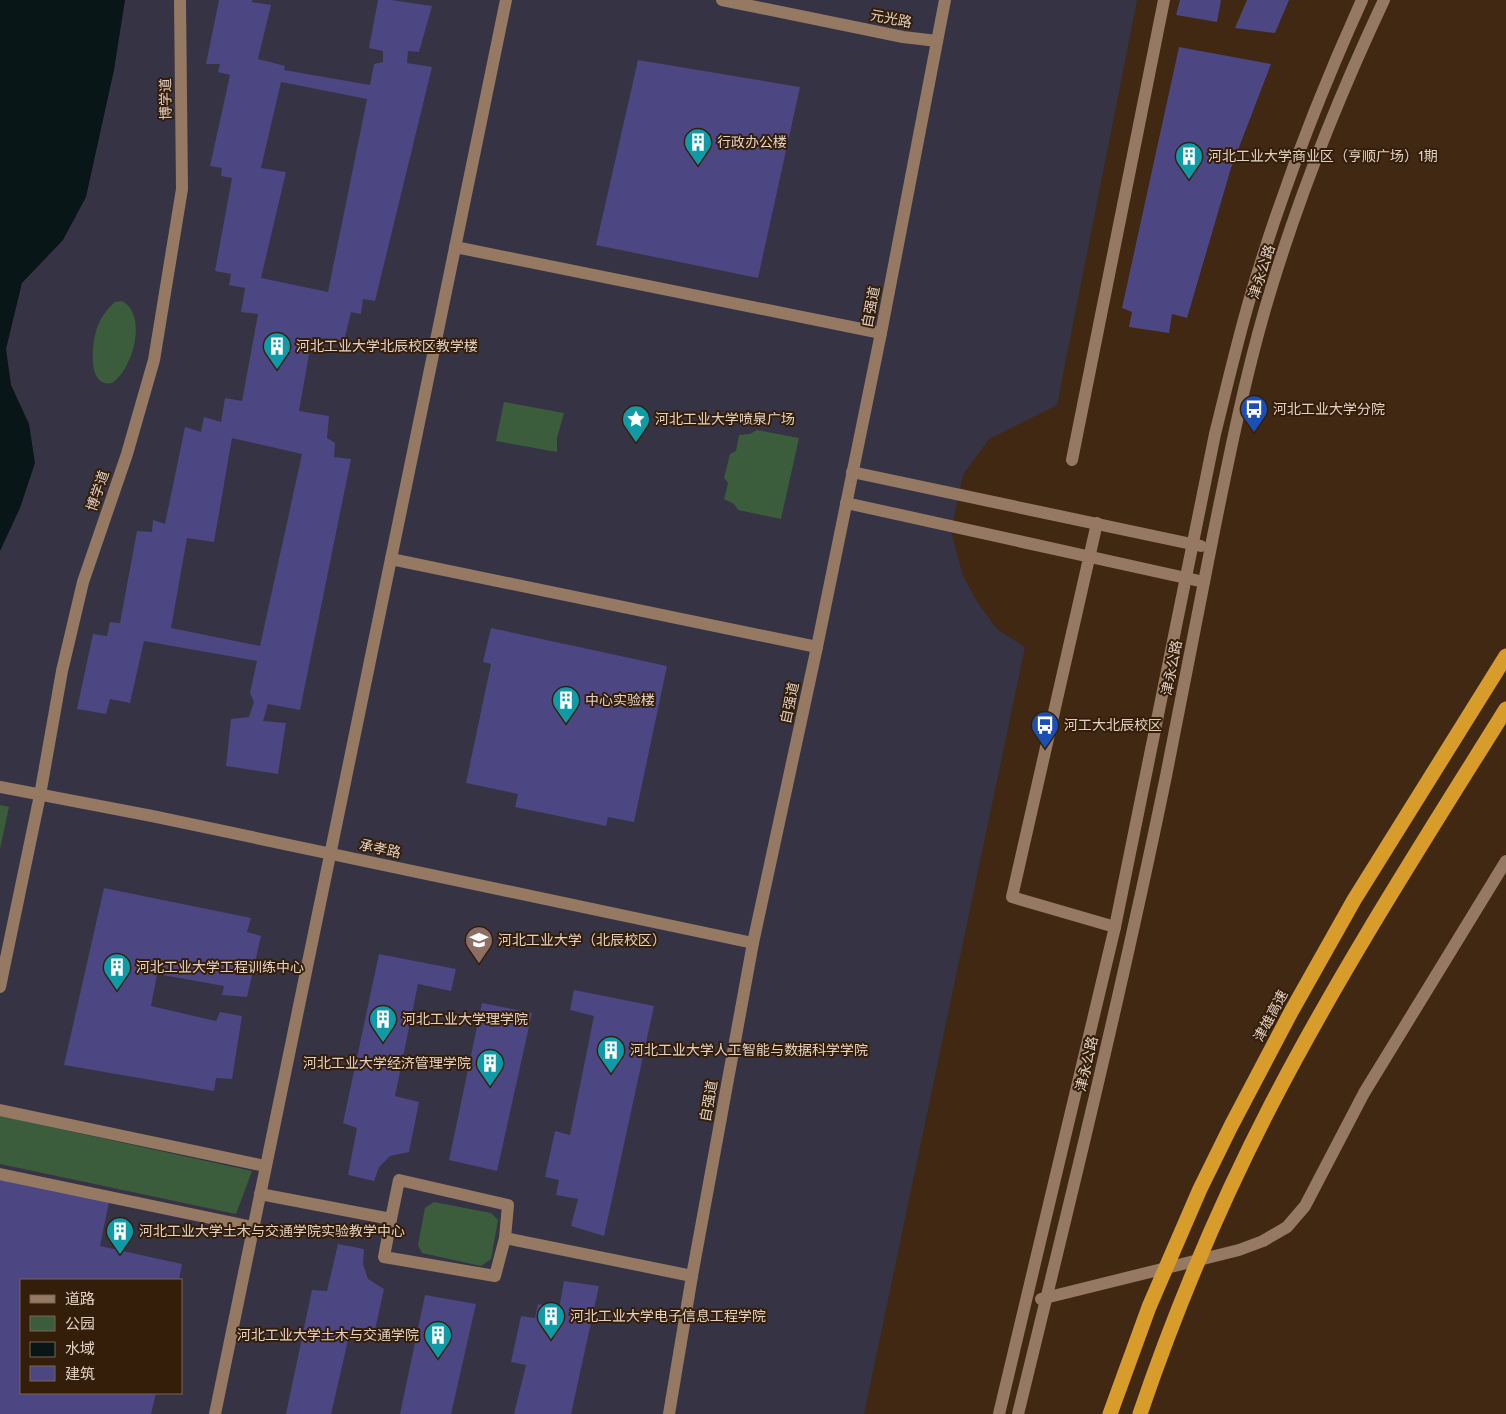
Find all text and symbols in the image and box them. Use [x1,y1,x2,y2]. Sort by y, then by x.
street label: 元光路 [869,7,913,31]
street label: 博学道 [157,78,175,120]
building icon: 行政办公楼 [683,127,713,166]
place label: 行政办公楼 [717,134,787,151]
building icon: 河北工业大学商业区（亨顺广场）1期 [1174,141,1204,180]
place label: 河北工业大学商业区（亨顺广场）1期 [1208,148,1438,165]
street label: 津永公路 [1245,243,1279,301]
street label: 自强道 [859,285,883,329]
building icon: 河北工业大学北辰校区教学楼 [262,331,292,370]
place label: 河北工业大学北辰校区教学楼 [296,338,478,355]
bus stop icon: 河北工业大学分院 [1239,394,1269,433]
place label: 河北工业大学分院 [1273,401,1385,418]
place icon: 河北工业大学喷泉广场 [621,404,651,443]
place label: 河北工业大学喷泉广场 [655,411,795,428]
street label: 博学道 [83,468,113,514]
street label: 津永公路 [1158,639,1186,697]
street label: 自强道 [777,681,803,725]
building icon: 中心实验楼 [551,685,581,724]
place label: 中心实验楼 [585,692,655,709]
bus stop icon: 河工大北辰校区 [1030,710,1060,749]
place label: 河工大北辰校区 [1064,717,1162,734]
street label: 承孝路 [358,836,402,862]
school or university icon: 河北工业大学（北辰校区） [464,925,494,964]
place label: 河北工业大学（北辰校区） [498,932,666,949]
building icon: 河北工业大学工程训练中心 [102,952,132,991]
place label: 河北工业大学工程训练中心 [136,959,304,976]
street label: 津雄高速 [1250,987,1292,1045]
building icon: 河北工业大学理学院 [368,1004,398,1043]
place label: 河北工业大学理学院 [402,1011,528,1028]
building icon: 河北工业大学人工智能与数据科学学院 [596,1035,626,1074]
street label: 津永公路 [1072,1035,1102,1093]
place label: 河北工业大学人工智能与数据科学学院 [630,1042,868,1059]
building icon: 河北工业大学经济管理学院 [475,1048,505,1087]
place label: 河北工业大学经济管理学院 [303,1055,471,1072]
street label: 自强道 [697,1079,721,1123]
building icon: 河北工业大学土木与交通学院实验教学中心 [105,1216,135,1255]
place label: 河北工业大学土木与交通学院实验教学中心 [139,1223,405,1240]
legend [20,1279,182,1394]
text: 道路 [65,1290,95,1308]
building icon: 河北工业大学电子信息工程学院 [536,1301,566,1340]
place label: 河北工业大学电子信息工程学院 [570,1308,766,1325]
text: 公园 [65,1315,95,1333]
building icon: 河北工业大学土木与交通学院 [423,1320,453,1359]
place label: 河北工业大学土木与交通学院 [237,1327,419,1344]
text: 水域 [65,1340,95,1358]
text: 建筑 [65,1365,95,1383]

